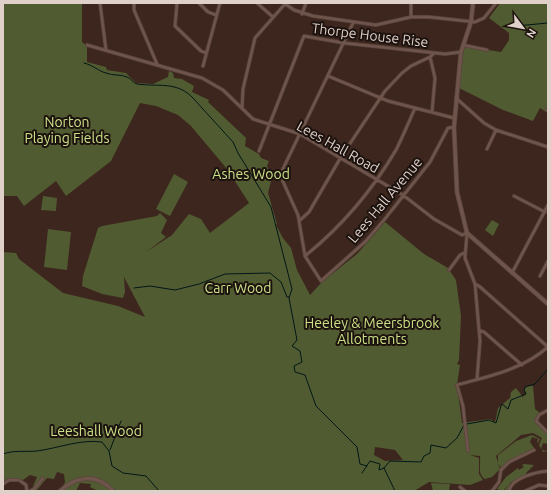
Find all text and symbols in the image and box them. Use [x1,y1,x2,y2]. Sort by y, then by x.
north arrow [503,8,543,48]
street label: Thorpe House Rise [311,20,429,50]
text: N [524,27,539,40]
park label: Norton Playing Fields [24,114,110,146]
street label: Lees Hall Road [294,118,382,176]
street label: Lees Hall Avenue [345,154,425,246]
park label: Ashes Wood [212,166,290,182]
park label: Carr Wood [205,280,271,296]
park label: Heeley & Meersbrook Allotments [305,315,439,347]
park label: Leeshall Wood [50,423,142,439]

